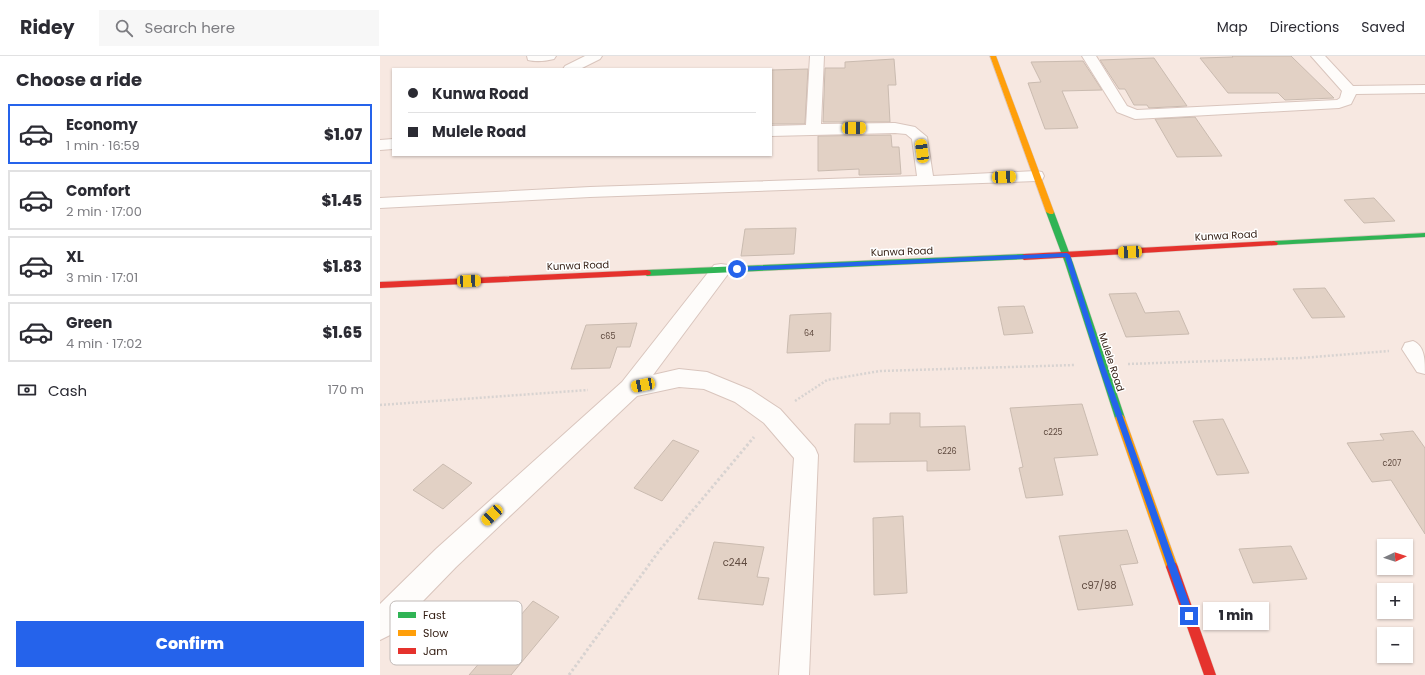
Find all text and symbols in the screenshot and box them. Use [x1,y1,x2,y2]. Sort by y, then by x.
search box [99,10,379,46]
text: Ridey [20,14,75,41]
icon: search [113,17,135,39]
text: Search here [145,17,235,38]
text: Map [1217,17,1248,37]
text: Directions [1270,17,1339,37]
text: Saved [1361,17,1405,37]
text: Choose a ride [16,67,142,92]
text: Kunwa Road [432,83,529,104]
text: Economy [66,114,138,135]
icon: car [18,116,54,152]
text: Mulele Road [432,121,526,142]
car [842,122,866,134]
text: $1.07 [324,124,362,145]
text: 1 min · 16:59 [66,136,140,155]
car [914,138,930,164]
car [992,170,1016,184]
text: Comfort [66,180,130,201]
icon: car [18,182,54,218]
text: $1.45 [322,190,362,211]
text: 2 min · 17:00 [66,202,142,221]
street label: Kunwa Road [1194,226,1258,245]
street label: Kunwa Road [871,243,933,260]
car [1118,245,1142,259]
text: XL [66,246,84,267]
icon: car [18,248,54,284]
text: $1.83 [323,256,362,277]
street label: Kunwa Road [547,257,609,274]
route start [728,260,746,278]
text: 3 min · 17:01 [66,268,138,287]
car [457,274,481,288]
text: Green [66,312,112,333]
icon: car [18,314,54,350]
text: $1.65 [322,322,362,343]
house number: 64 [804,328,814,339]
house number: c65 [601,331,615,342]
street label: Mulele Road [1095,331,1128,393]
text: 4 min · 17:02 [66,334,142,353]
car [630,377,656,393]
icon: cash [16,379,38,401]
text: Cash [48,380,87,401]
text: 170 m [328,380,364,399]
house number: c225 [1043,427,1063,438]
house number: c226 [937,446,957,457]
house number: c207 [1383,458,1402,469]
car [479,502,505,528]
north arrow [1377,539,1413,575]
map controls [1377,539,1413,663]
house number: c244 [723,555,747,570]
house number: c97/98 [1081,578,1117,593]
button: + [1377,583,1413,619]
legend [390,601,522,665]
callout: 1 min [1203,602,1269,630]
text: 1 min [1219,606,1253,625]
text: Fast [423,607,446,623]
route end [1180,607,1198,625]
button: Confirm [16,621,364,667]
text: Slow [423,625,448,641]
button: − [1377,627,1413,663]
text: Jam [423,643,448,659]

